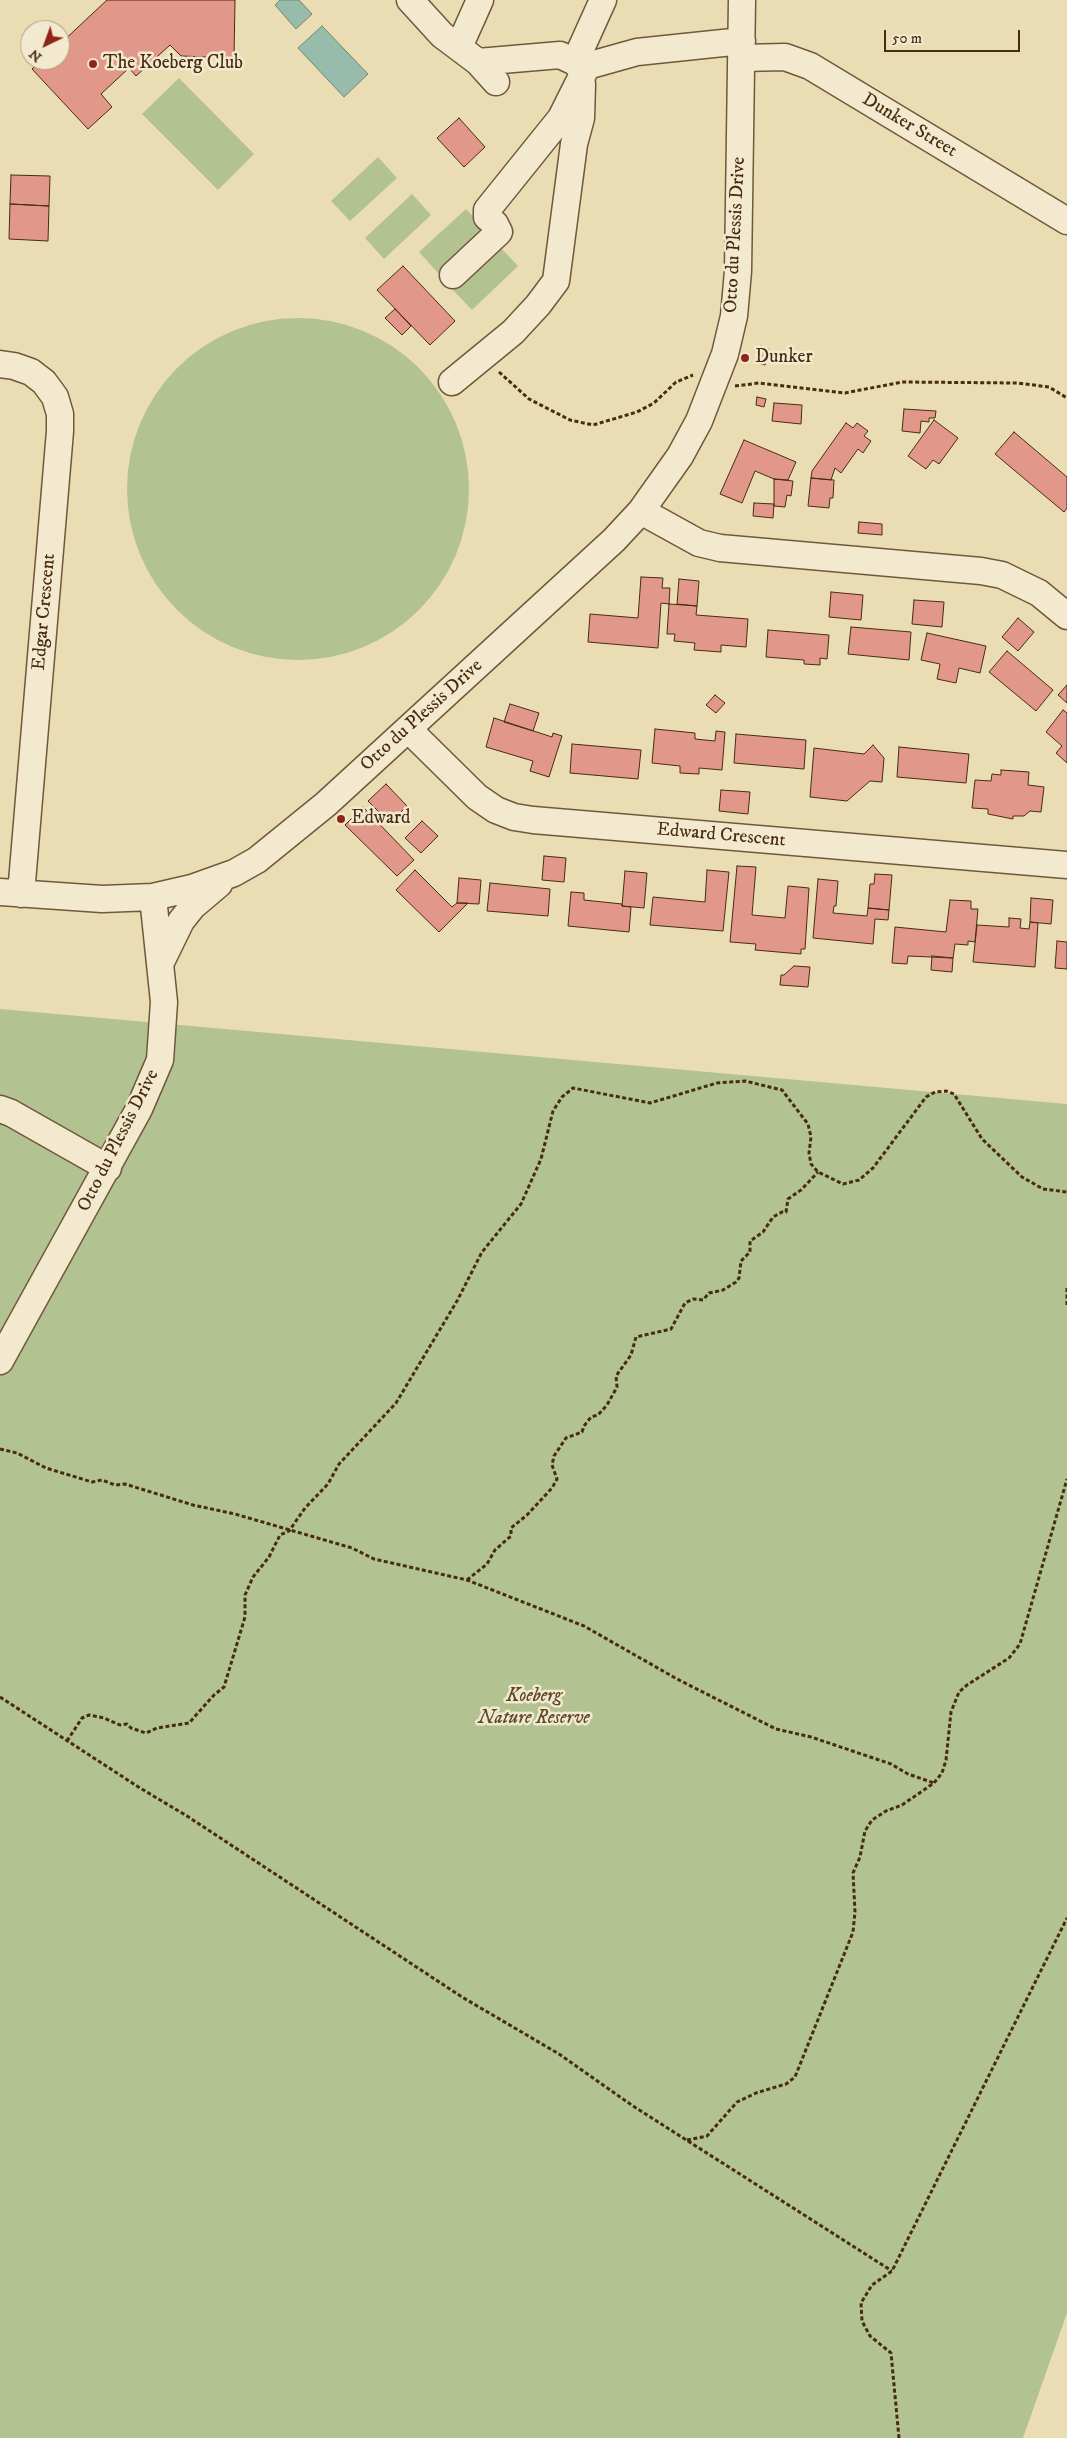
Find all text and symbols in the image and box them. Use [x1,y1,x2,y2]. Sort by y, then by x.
north arrow [20,20,70,70]
scale bar [887,20,1023,52]
text: 50 m [892,29,922,48]
text: N [25,45,46,66]
place label: The Koeberg Club [103,53,243,75]
marker: The Koeberg Club [87,58,99,70]
street label: Dunker Street [858,89,960,163]
street label: Otto du Plessis Drive [721,156,751,314]
place label: Dunker [755,347,812,369]
marker: Dunker [739,352,751,364]
street label: Edgar Crescent [29,553,61,671]
street label: Otto du Plessis Drive [356,655,488,777]
place label: Edward [351,808,411,830]
marker: Edward [335,813,347,825]
street label: Edward Crescent [656,819,786,853]
street label: Otto du Plessis Drive [73,1066,165,1216]
park label: Koeberg Nature Reserve [478,1686,590,1730]

